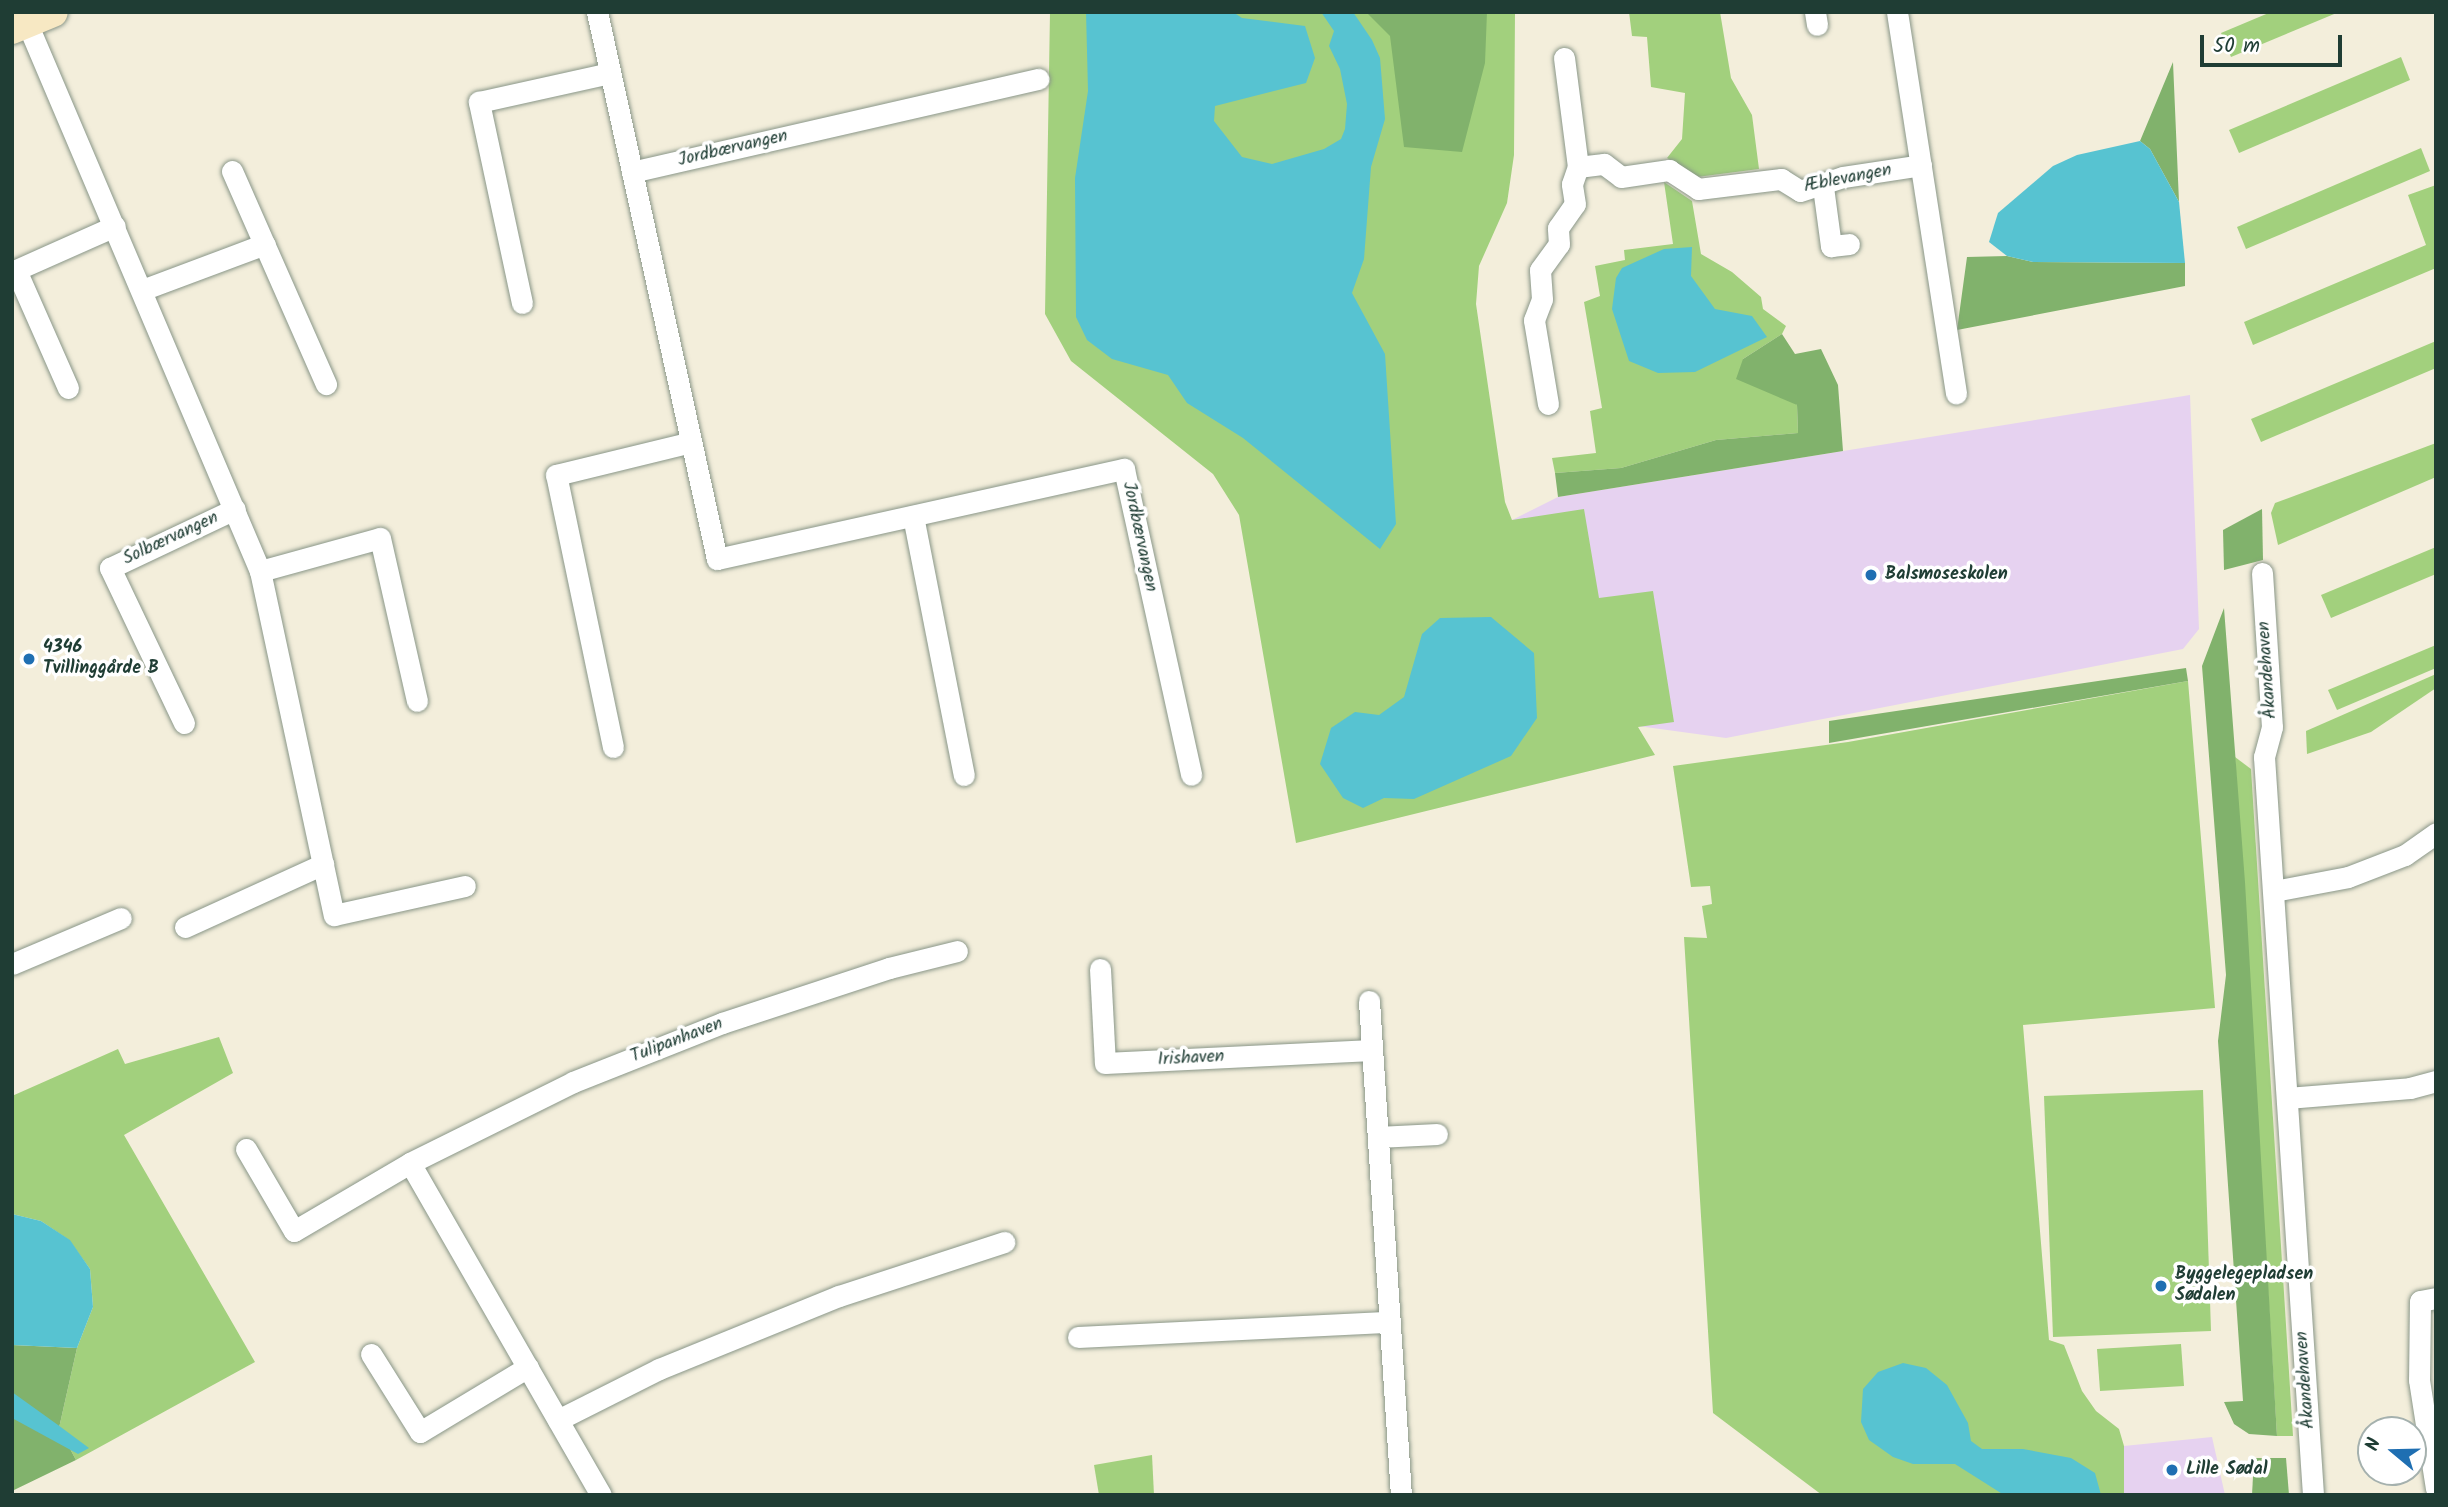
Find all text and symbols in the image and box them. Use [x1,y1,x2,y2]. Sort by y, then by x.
scale bar [2203,21,2345,65]
text: 50 m [2213,30,2260,63]
street label: Jordbærvangen [676,126,790,172]
street label: Æblevangen [1802,160,1894,198]
street label: Jordbærvangen [1117,480,1161,594]
street label: Solbærvangen [120,507,222,571]
place label: Balsmoseskolen [1885,564,2008,586]
marker: Balsmoseskolen [1863,567,1879,583]
street label: Åkandehaven [2254,620,2282,720]
place label: 4346 Tvillinggårde B [43,638,159,680]
marker: 4346 Tvillinggårde B [21,651,37,667]
street label: Tulipanhaven [628,1014,726,1068]
street label: Irishaven [1157,1046,1225,1072]
place label: Byggelegepladsen Sødalen [2175,1265,2313,1308]
marker: Byggelegepladsen Sødalen [2153,1278,2169,1294]
street label: Åkandehaven [2292,1330,2320,1430]
north arrow [2357,1416,2427,1486]
text: N [2358,1434,2390,1455]
place label: Lille Sødal [2186,1459,2268,1481]
marker: Lille Sødal [2164,1462,2180,1478]

